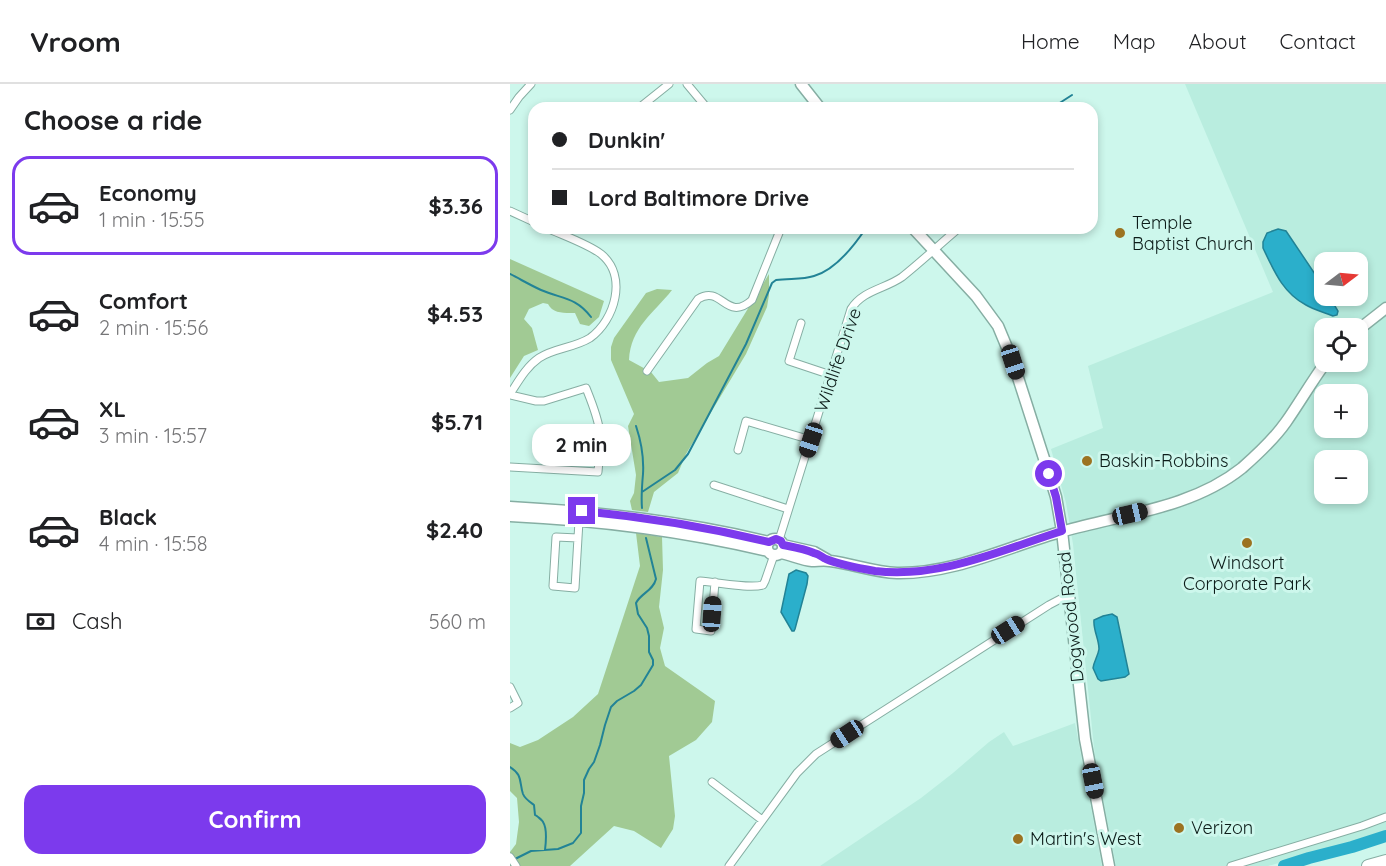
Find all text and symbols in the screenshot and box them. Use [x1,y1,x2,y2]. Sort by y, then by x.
text: Vroom [30,24,121,59]
text: Home [1021,28,1080,54]
text: Map [1113,28,1156,54]
text: About [1189,28,1247,54]
text: Contact [1280,28,1356,54]
text: Choose a ride [24,103,202,137]
text: Dunkin' [588,126,665,154]
icon: car [27,179,81,233]
text: Economy [99,179,197,207]
text: Lord Baltimore Drive [588,184,809,212]
text: $3.36 [429,192,483,220]
text: 1 min · 15:55 [99,207,205,232]
place label: Temple Baptist Church [1132,211,1253,255]
marker: Temple Baptist Church [1113,226,1127,240]
north arrow [1314,252,1368,306]
map controls [1314,252,1368,504]
icon: car [27,287,81,341]
text: Comfort [99,287,188,315]
text: $4.53 [427,300,483,328]
street label: Wildlife Drive [809,305,866,415]
text: 2 min · 15:56 [99,315,208,340]
button: locate [1314,318,1368,372]
car [999,342,1027,382]
button: + [1314,384,1368,438]
icon: car [27,395,81,449]
text: XL [99,395,126,423]
text: $5.71 [431,408,483,436]
car [797,420,825,460]
text: 3 min · 15:57 [99,423,207,448]
callout: 2 min [532,424,632,466]
text: 2 min [555,432,608,457]
place label: Baskin-Robbins [1099,449,1228,472]
button: − [1314,450,1368,504]
marker: Baskin-Robbins [1080,454,1094,468]
route start [1035,460,1062,487]
route end [568,497,595,524]
car [1110,501,1150,527]
icon: car [27,503,81,557]
text: Black [99,503,157,531]
text: $2.40 [426,516,483,544]
text: 4 min · 15:58 [99,531,208,556]
marker: Windsort Corporate Park [1240,536,1254,550]
street label: Dogwood Road [1052,551,1089,683]
place label: Windsort Corporate Park [1183,551,1311,595]
car [702,595,722,633]
icon: cash [24,605,57,638]
text: Cash [72,607,123,635]
text: 560 m [429,609,486,634]
car [988,613,1028,647]
car [827,717,867,751]
car [1081,762,1105,800]
button: Confirm [24,785,486,854]
place label: Verizon [1191,816,1253,839]
marker: Verizon [1172,821,1186,835]
place label: Martin's West [1030,827,1142,850]
marker: Martin's West [1011,832,1025,846]

